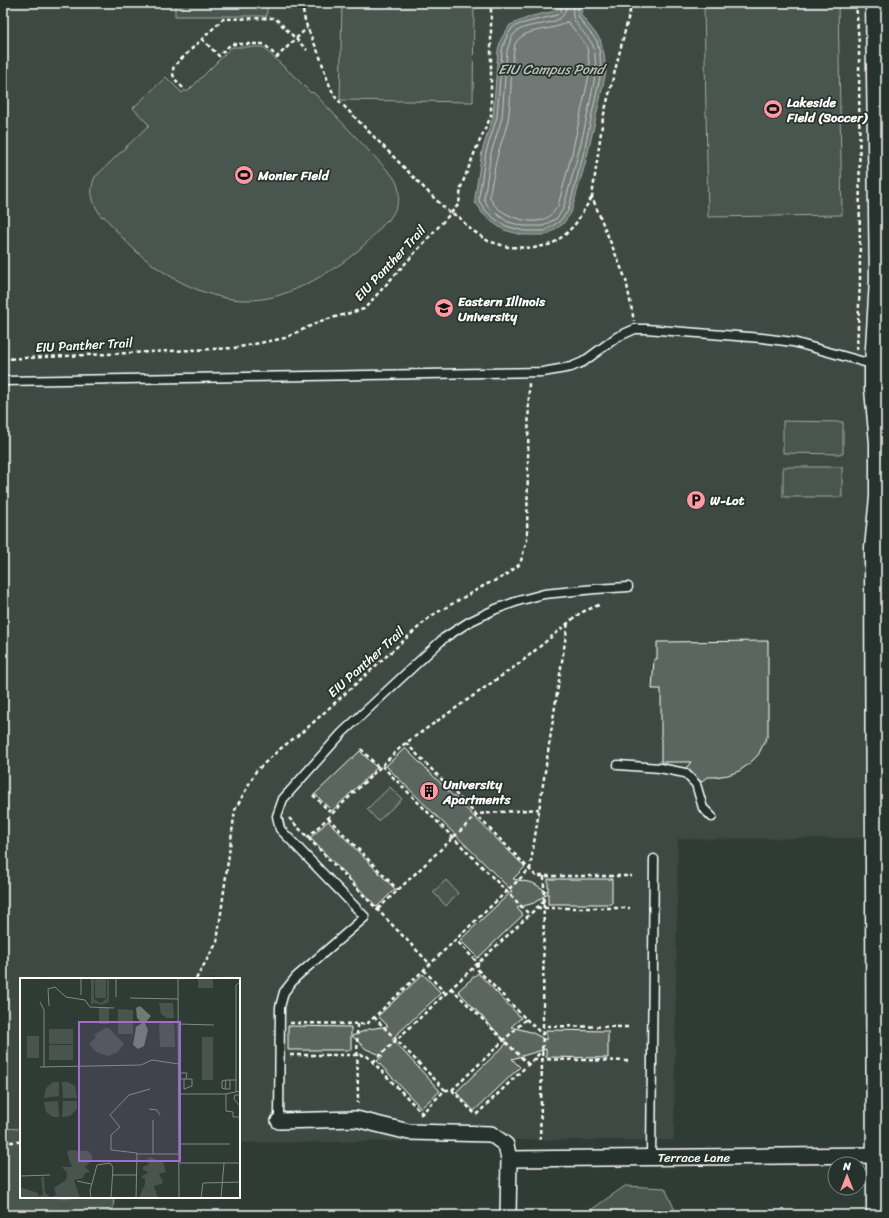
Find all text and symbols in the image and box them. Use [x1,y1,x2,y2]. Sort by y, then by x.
water label: EIU Campus Pond [498,57,607,82]
place label: Lakeside Field (Soccer) [786,91,868,129]
sports icon: Lakeside Field (Soccer) [762,98,784,120]
sports icon: Monier Field [233,164,255,186]
place label: Monier Field [257,164,330,187]
street label: EIU Panther Trail [348,219,432,306]
place label: Eastern Illinois University [458,290,546,328]
school or university icon: Eastern Illinois University [433,297,455,319]
street label: EIU Panther Trail [35,331,134,359]
parking icon: W-Lot [685,489,707,511]
place label: W-Lot [710,489,745,512]
street label: EIU Panther Trail [322,621,410,703]
place label: University Apartments [442,773,511,811]
building icon: University Apartments [418,780,440,802]
inset map [20,978,240,1198]
street label: Terrace Lane [658,1146,730,1169]
north arrow [827,1156,867,1196]
text: N [842,1157,851,1176]

